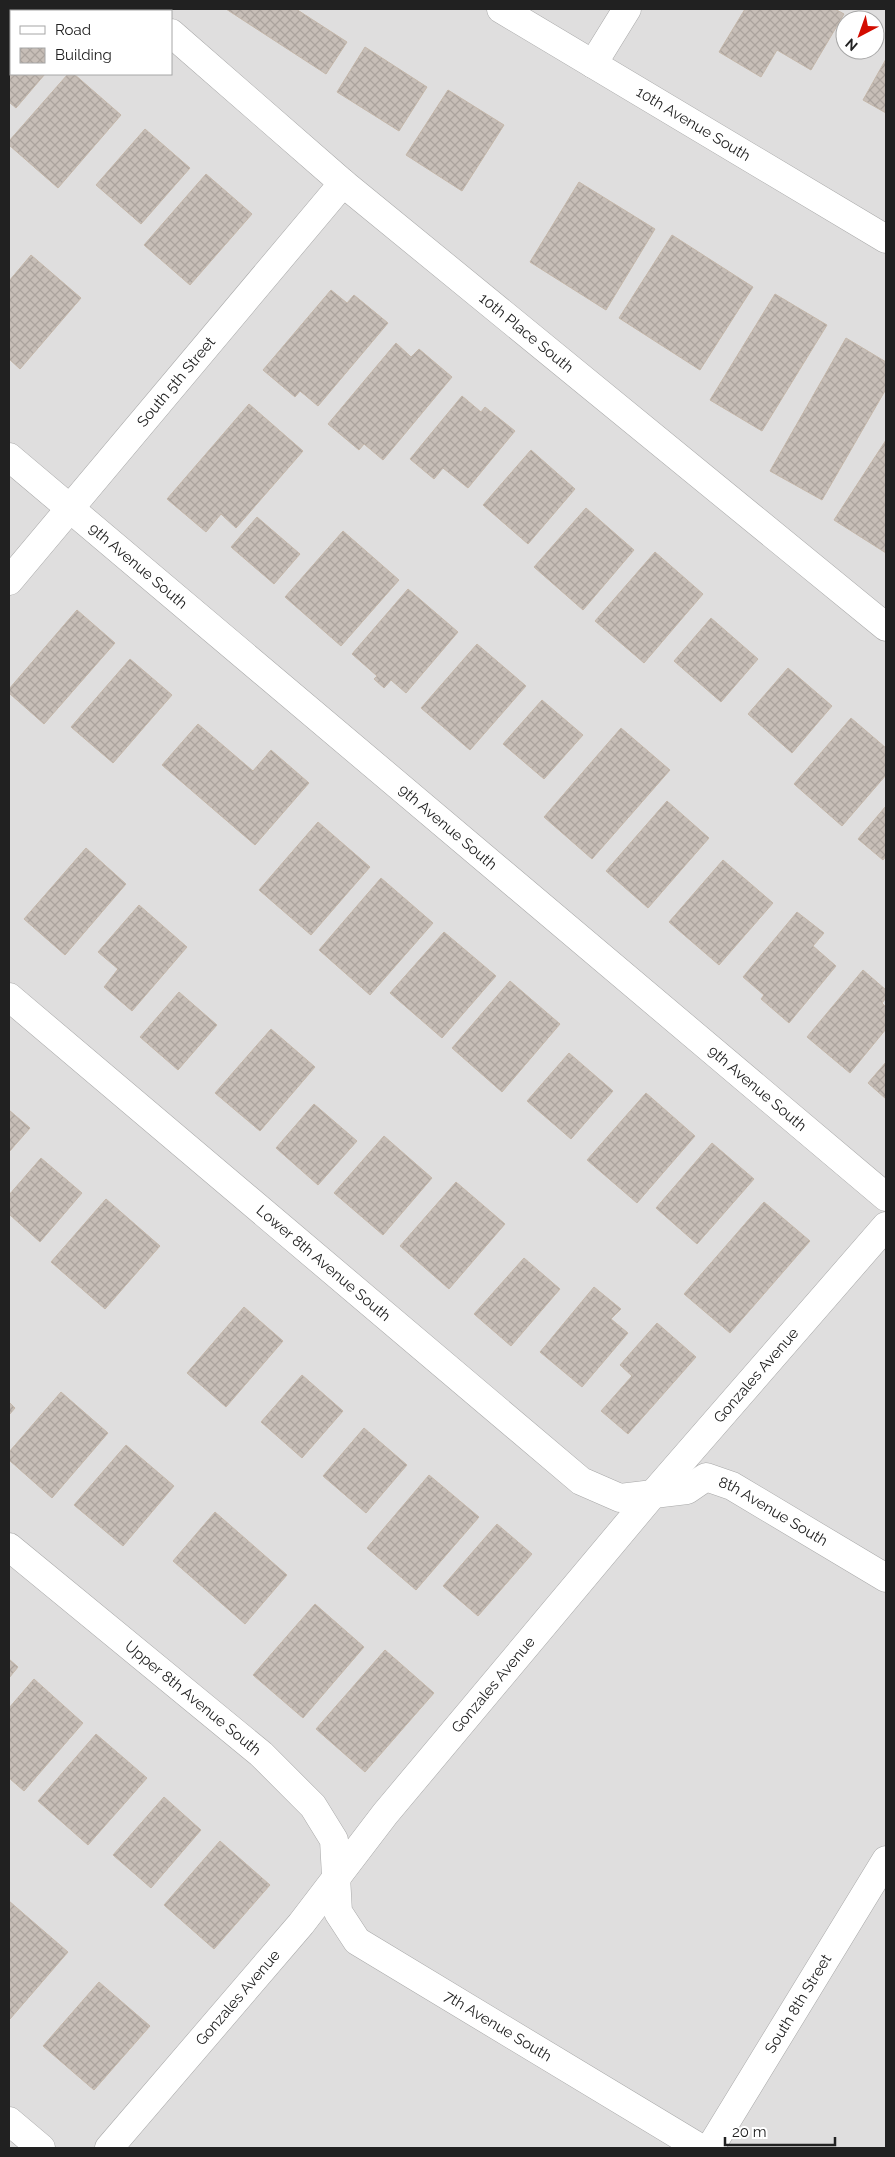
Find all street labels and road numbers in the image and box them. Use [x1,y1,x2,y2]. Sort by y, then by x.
street label: 10th Avenue South [633,83,754,165]
street label: 10th Place South [476,289,577,377]
street label: South 5th Street [133,333,219,431]
street label: 9th Avenue South [85,519,191,613]
street label: 9th Avenue South [395,781,501,874]
street label: 9th Avenue South [704,1042,810,1135]
street label: Lower 8th Avenue South [253,1201,394,1325]
street label: Gonzales Avenue [710,1324,802,1427]
street label: 8th Avenue South [716,1473,831,1550]
street label: Gonzales Avenue [448,1633,539,1737]
street label: Upper 8th Avenue South [121,1637,265,1759]
street label: Gonzales Avenue [192,1946,284,2049]
street label: South 8th Street [761,1951,835,2057]
street label: 7th Avenue South [441,1987,555,2065]

